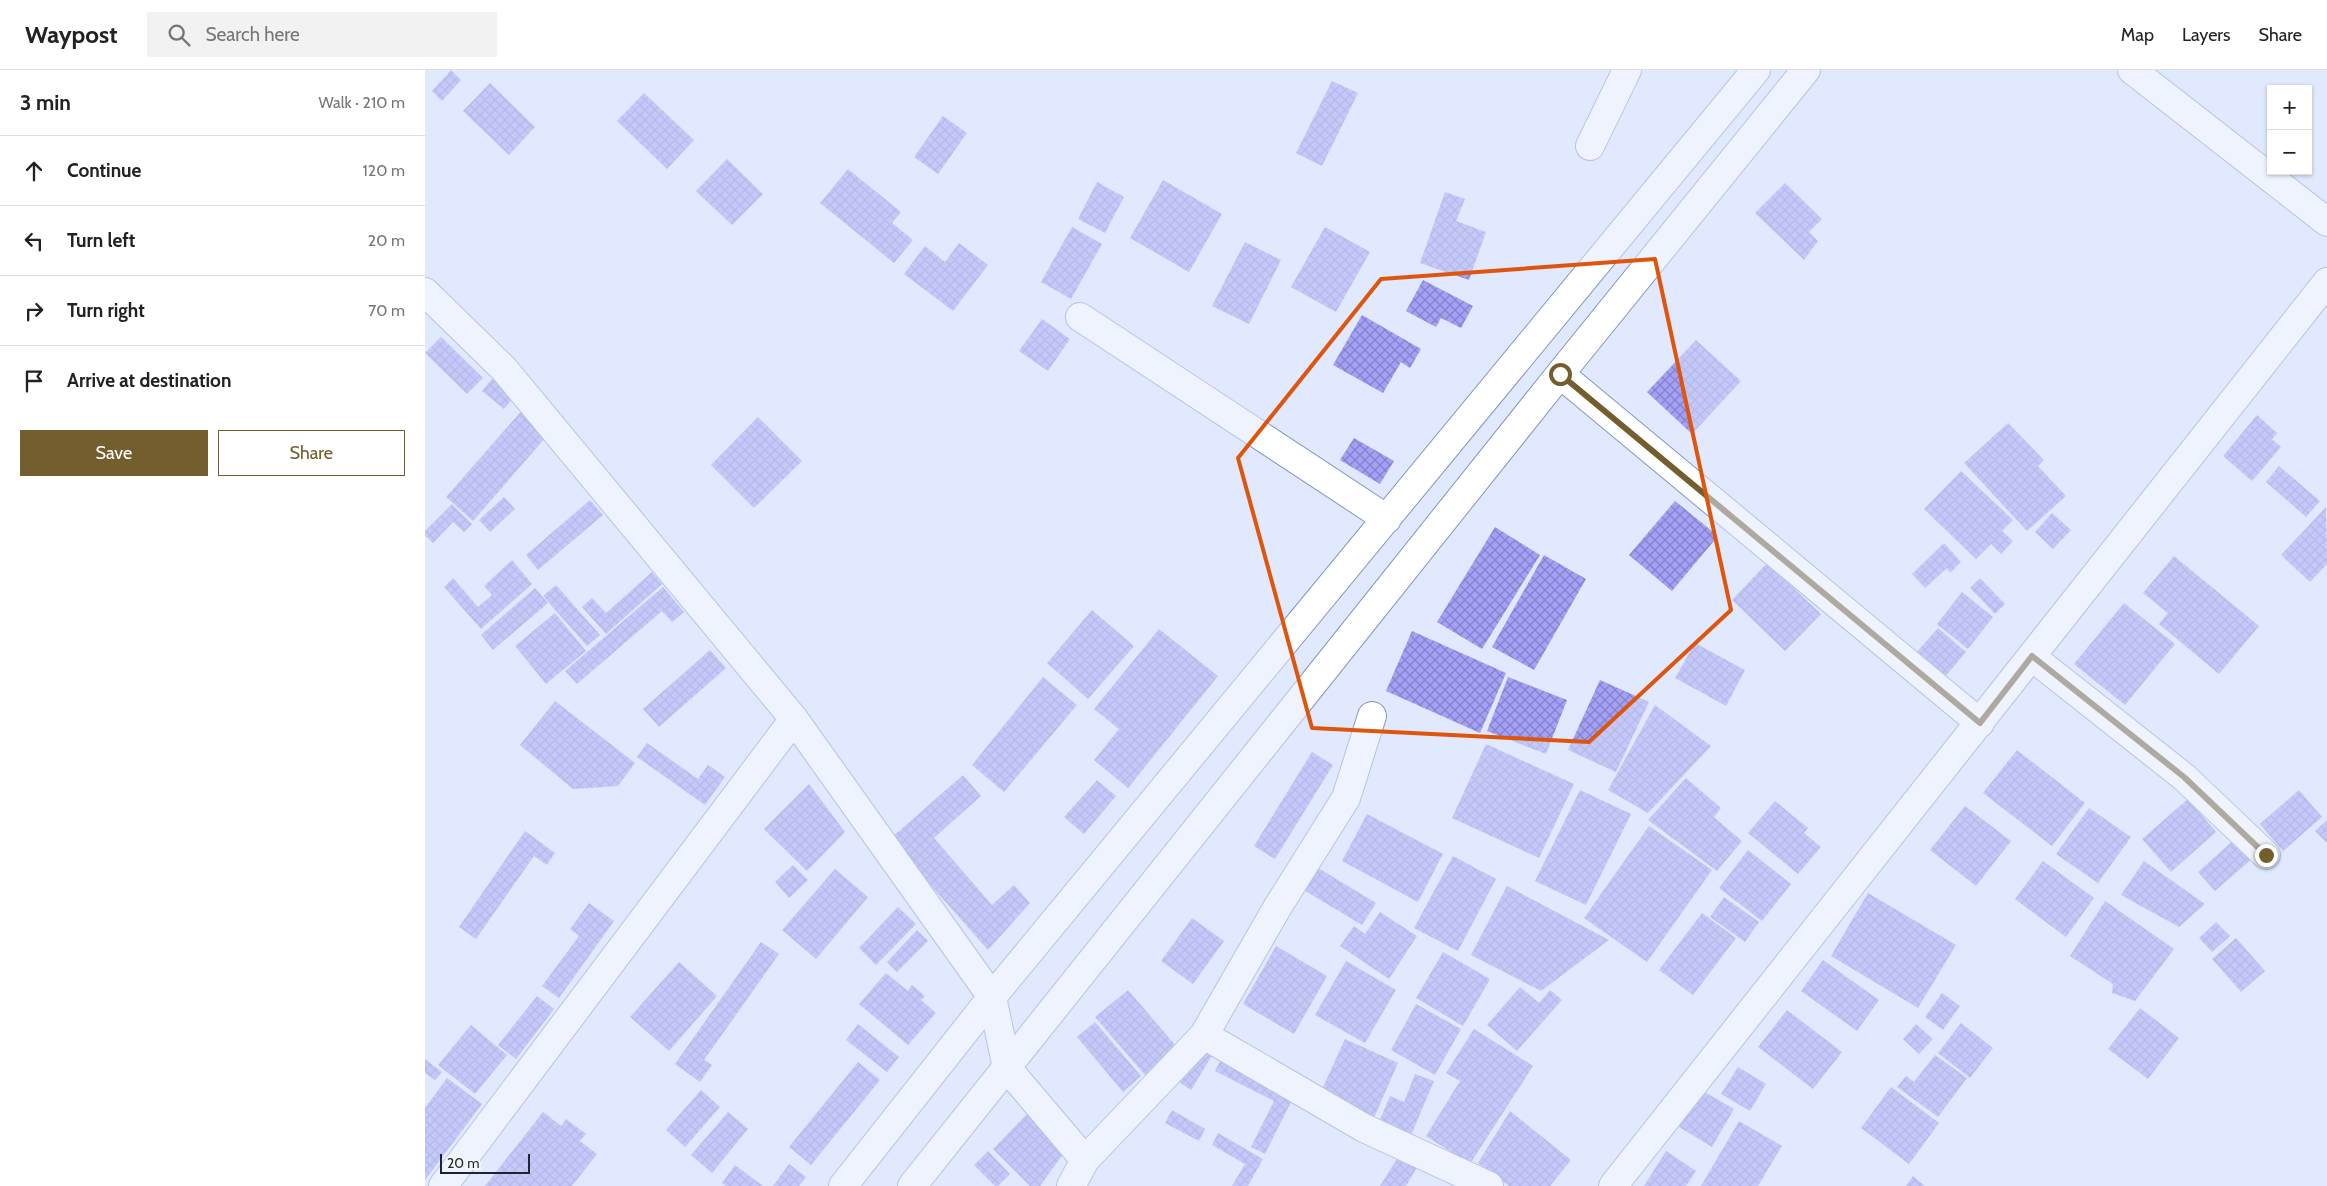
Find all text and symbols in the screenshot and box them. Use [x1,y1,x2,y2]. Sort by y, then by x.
search box [147,12,497,57]
text: Waypost [25,20,117,49]
icon: search [165,21,193,49]
text: Search here [205,23,300,46]
text: Map [2121,24,2154,46]
text: Layers [2182,24,2231,46]
text: Share [2259,24,2302,46]
map controls [2267,85,2312,175]
button: + [2267,85,2312,130]
text: 3 min [20,90,71,115]
text: Walk · 210 m [318,93,405,112]
button: − [2267,130,2312,175]
icon: ahead [20,157,48,185]
text: Continue [67,159,141,182]
text: 120 m [363,161,405,180]
icon: left [20,227,48,255]
text: Turn left [67,229,135,252]
text: 20 m [368,231,405,250]
icon: right [20,297,48,325]
text: Turn right [67,299,145,322]
text: 70 m [368,301,405,320]
route start [1549,363,1572,386]
icon: arrive [20,367,48,395]
text: Arrive at destination [67,369,231,392]
button: Save [20,430,208,476]
button: Share [218,430,405,476]
route end [2255,844,2278,867]
scale bar [440,1151,530,1174]
text: 20 m [447,1154,480,1172]

